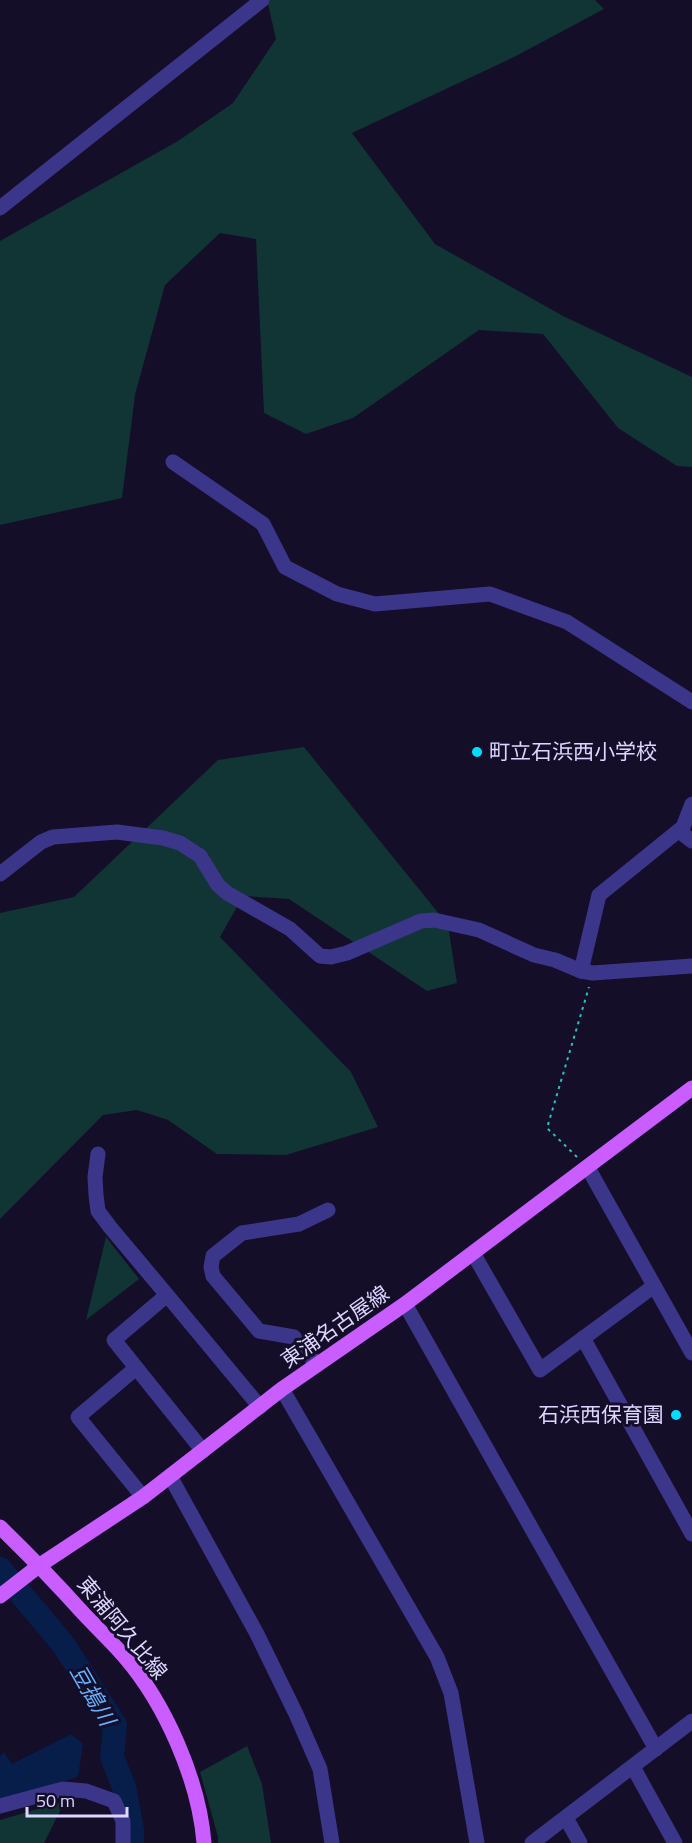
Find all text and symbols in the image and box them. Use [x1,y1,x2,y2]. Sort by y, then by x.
place label: 町立石浜西小学校 [489,735,657,767]
marker: 町立石浜西小学校 [470,745,484,759]
street label: 東浦名古屋線 [274,1277,395,1375]
place label: 石浜西保育園 [538,1398,664,1430]
marker: 石浜西保育園 [669,1408,683,1422]
street label: 東浦阿久比線 [70,1569,176,1686]
water label: 豆搗川 [62,1658,125,1734]
scale bar [27,1780,128,1818]
text: 50 m [36,1787,75,1814]

